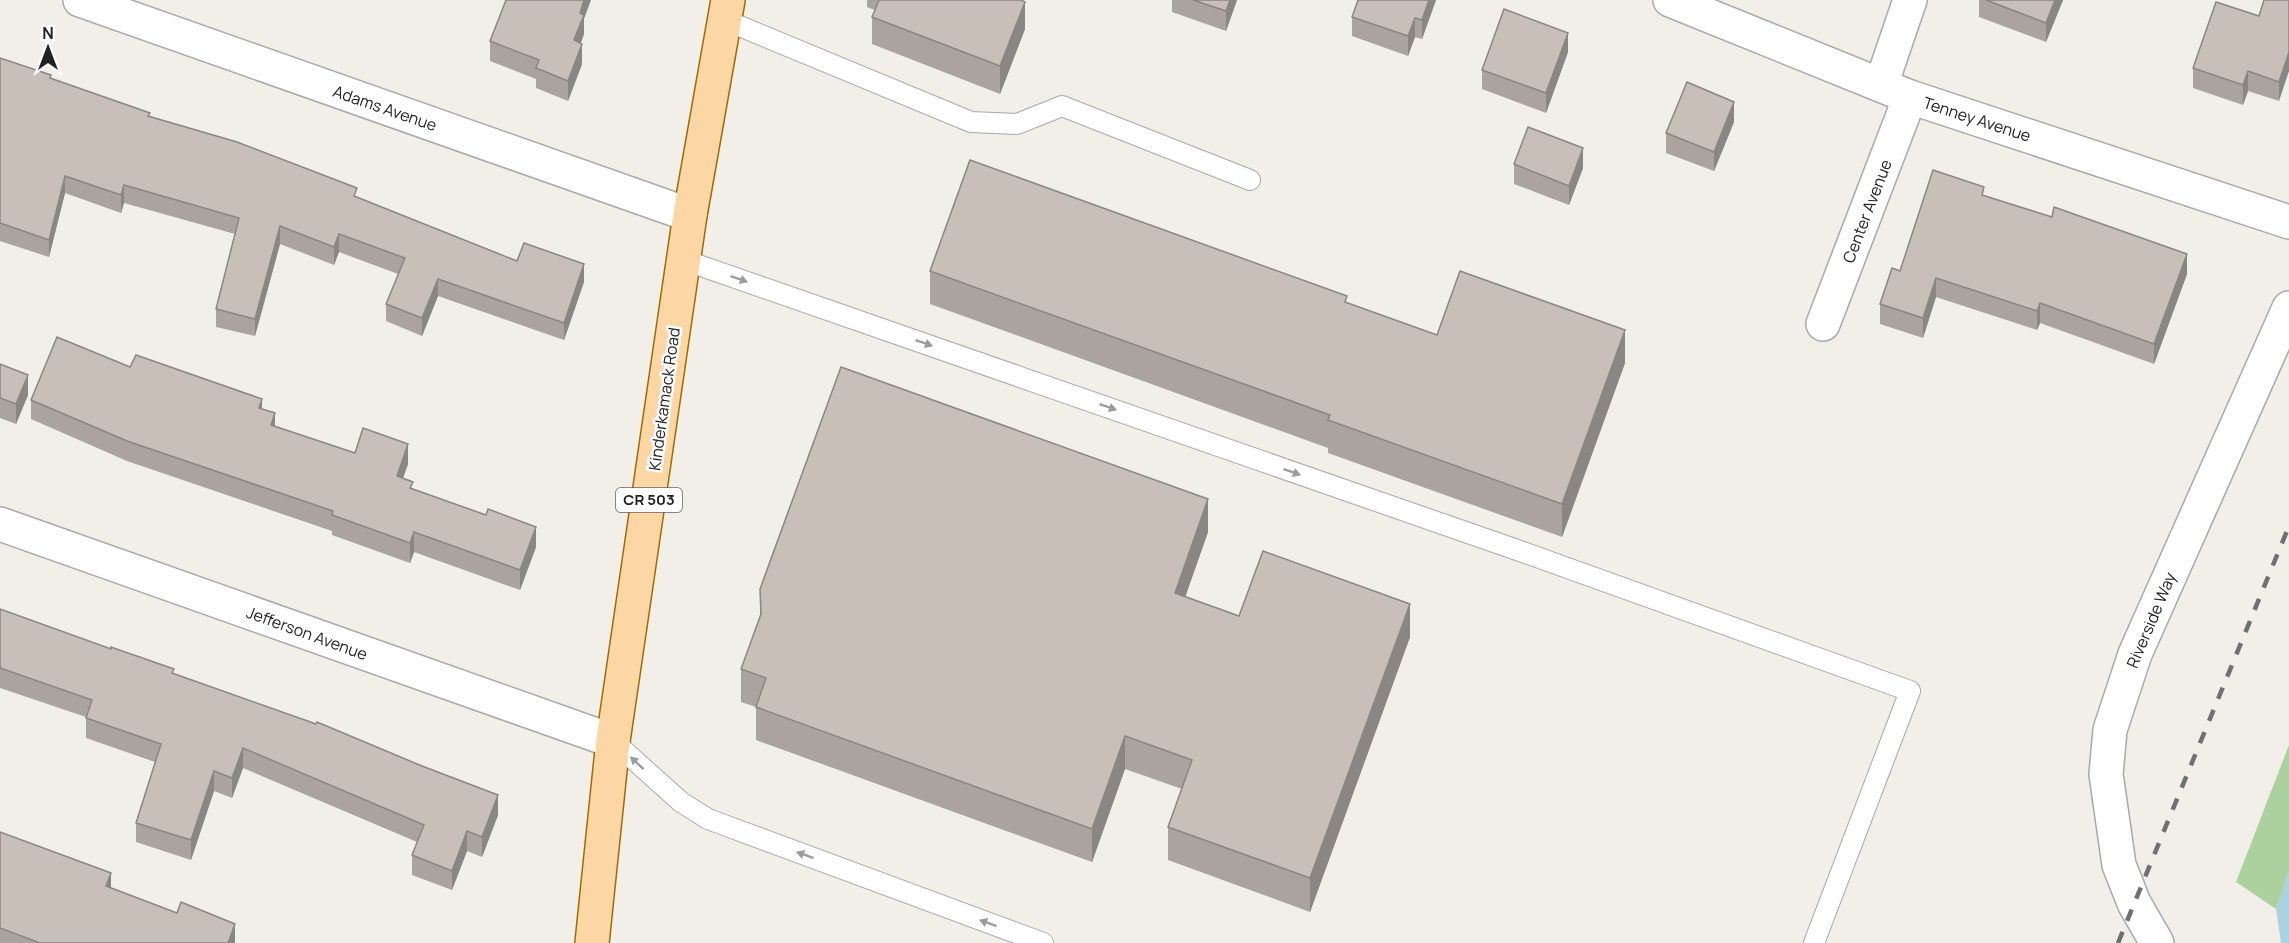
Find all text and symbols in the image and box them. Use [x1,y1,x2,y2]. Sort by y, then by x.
north arrow [18,18,78,78]
text: N [42,22,54,44]
street label: Adams Avenue [330,80,440,136]
street label: Tenney Avenue [1920,91,2034,147]
street label: Center Avenue [1837,156,1897,266]
one-way arrow [731,274,749,284]
street label: Kinderkamack Road [643,326,685,472]
one-way arrow [915,338,933,348]
one-way arrow [1099,403,1117,413]
one-way arrow [1283,467,1301,477]
road number: CR 503 [616,488,682,512]
street label: Riverside Way [2121,568,2181,671]
street label: Jefferson Avenue [243,601,371,665]
one-way arrow [630,756,644,770]
one-way arrow [796,850,814,859]
one-way arrow [979,917,997,927]

